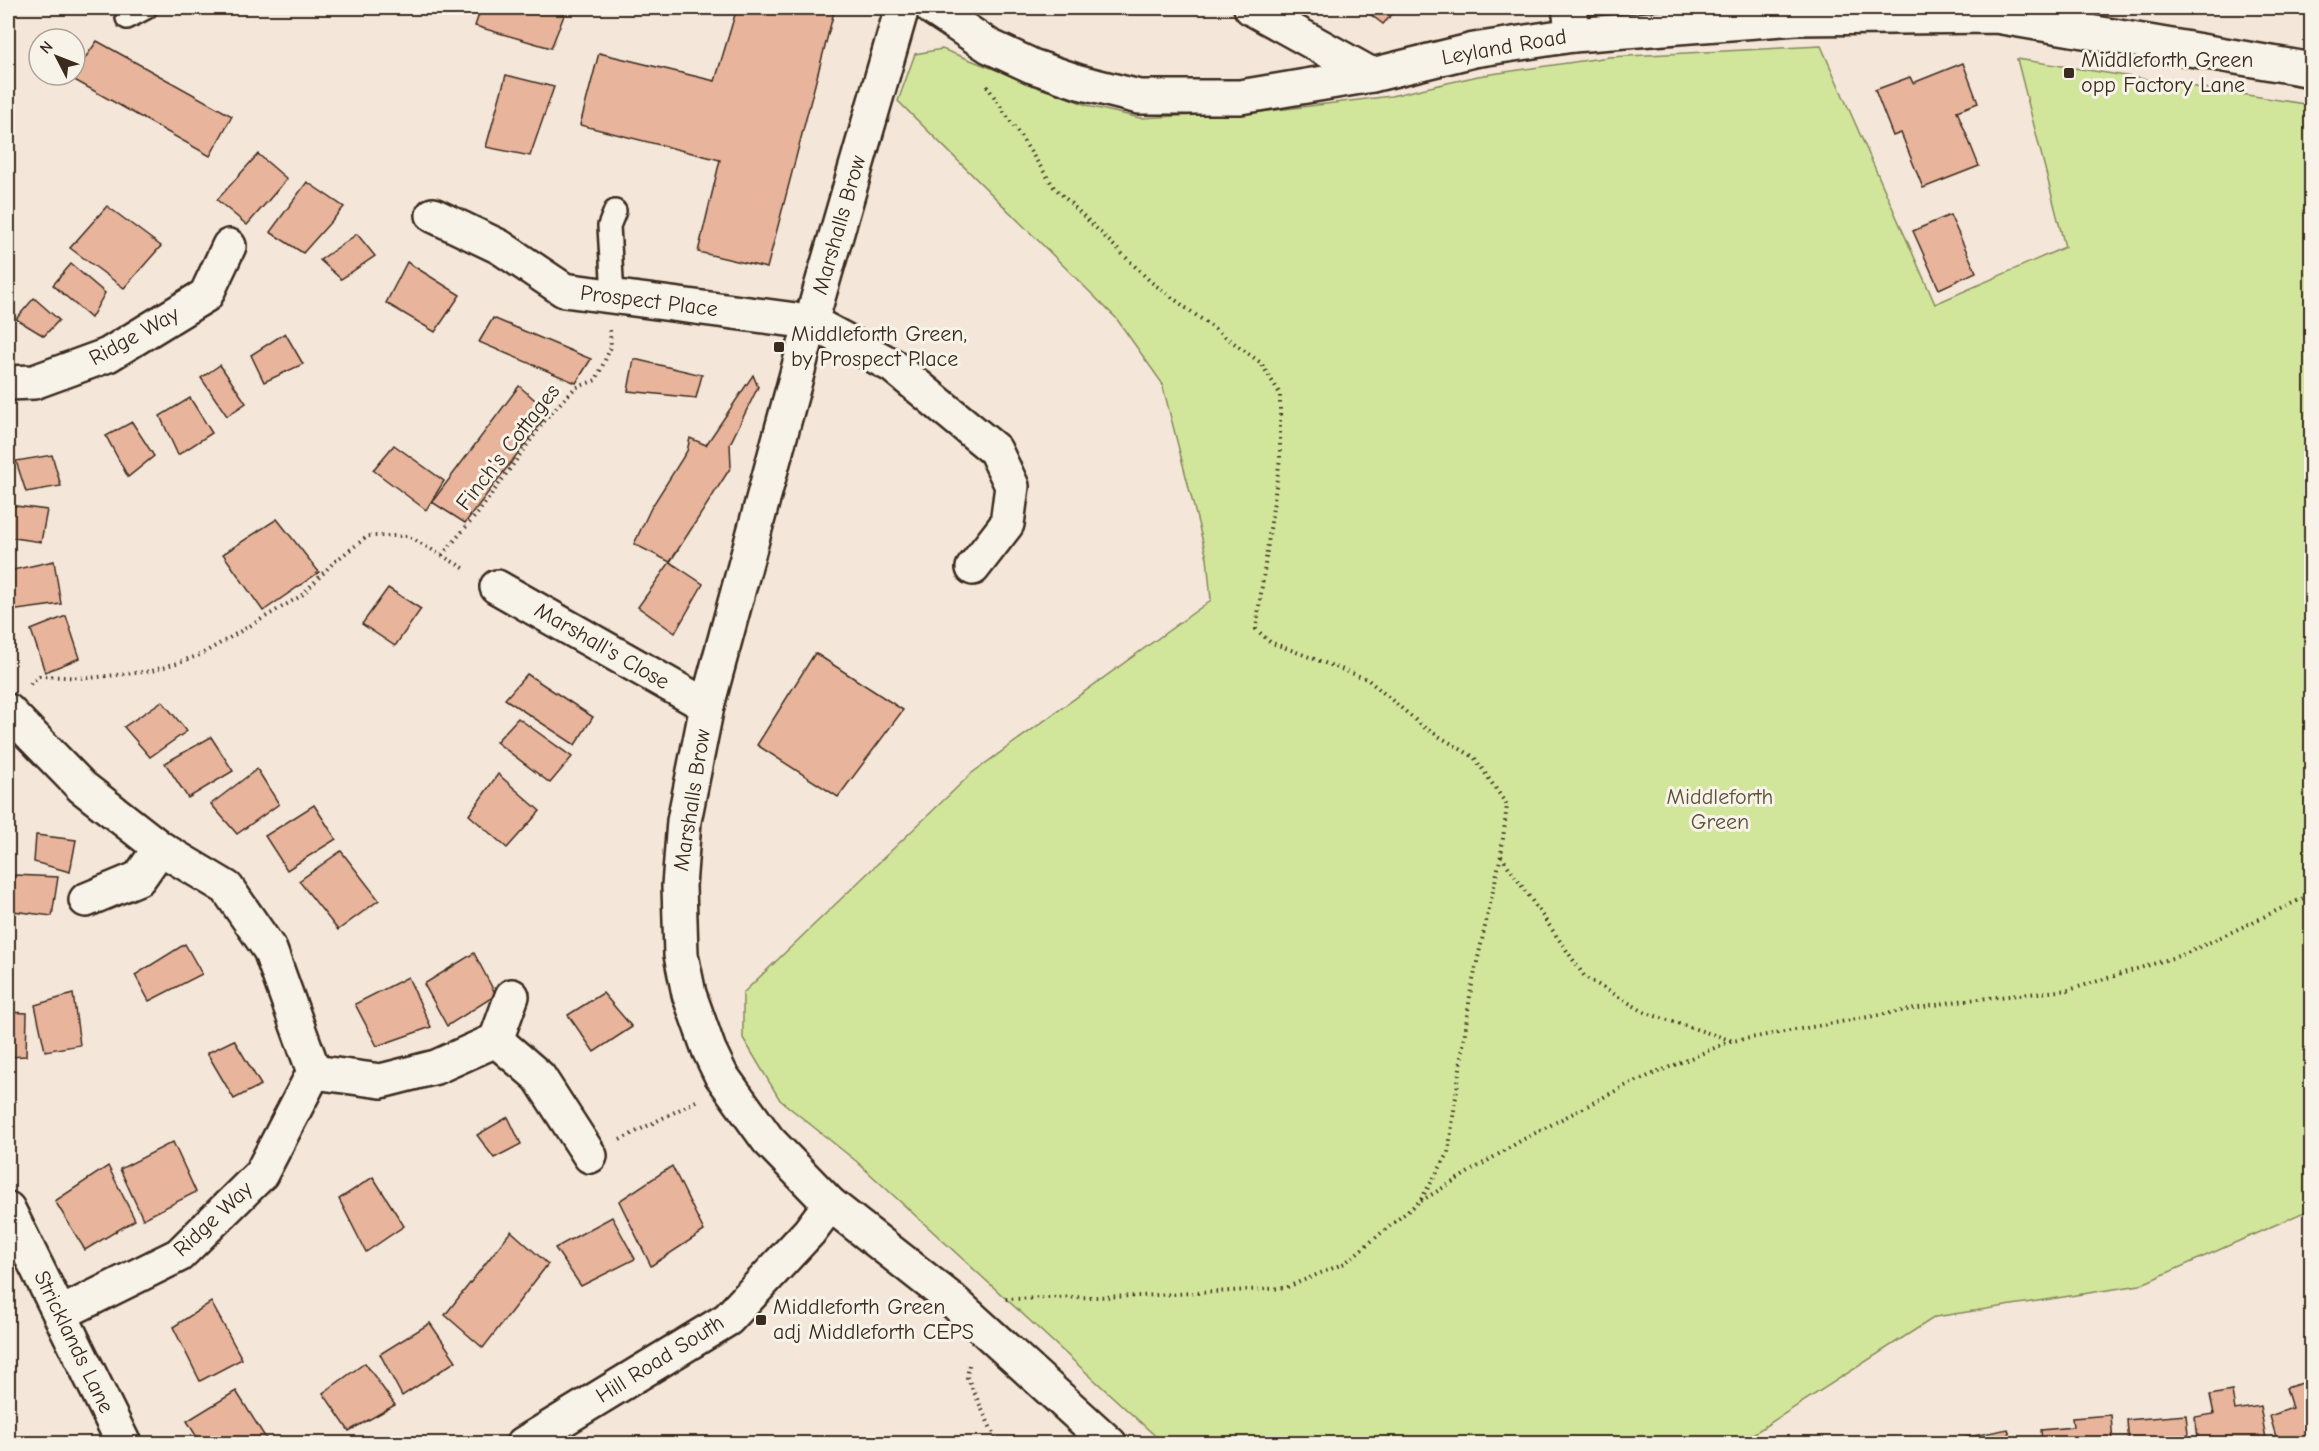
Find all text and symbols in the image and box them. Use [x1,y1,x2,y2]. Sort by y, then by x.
street label: Leyland Road [1440,23,1568,71]
north arrow [27,27,87,87]
text: N [36,38,57,58]
place label: Middleforth Green opp Factory Lane [2081,47,2253,98]
marker: Middleforth Green opp Factory Lane [2062,66,2076,80]
street label: Marshalls Brow [807,152,871,298]
street label: Prospect Place [579,280,719,322]
street label: Ridge Way [85,301,184,371]
place label: Middleforth Green, by Prospect Place [791,321,967,372]
marker: Middleforth Green, by Prospect Place [772,340,786,354]
street label: Finch's Cottages [451,379,565,515]
street label: Marshall's Close [530,597,674,695]
street label: Marshalls Brow [668,727,716,873]
park label: Middleforth Green [1667,784,1773,835]
street label: Ridge Way [168,1176,258,1262]
street label: Stricklands Lane [28,1267,120,1417]
place label: Middleforth Green adj Middleforth CEPS [773,1294,974,1345]
street label: Hill Road South [591,1309,729,1409]
marker: Middleforth Green adj Middleforth CEPS [754,1313,768,1327]

